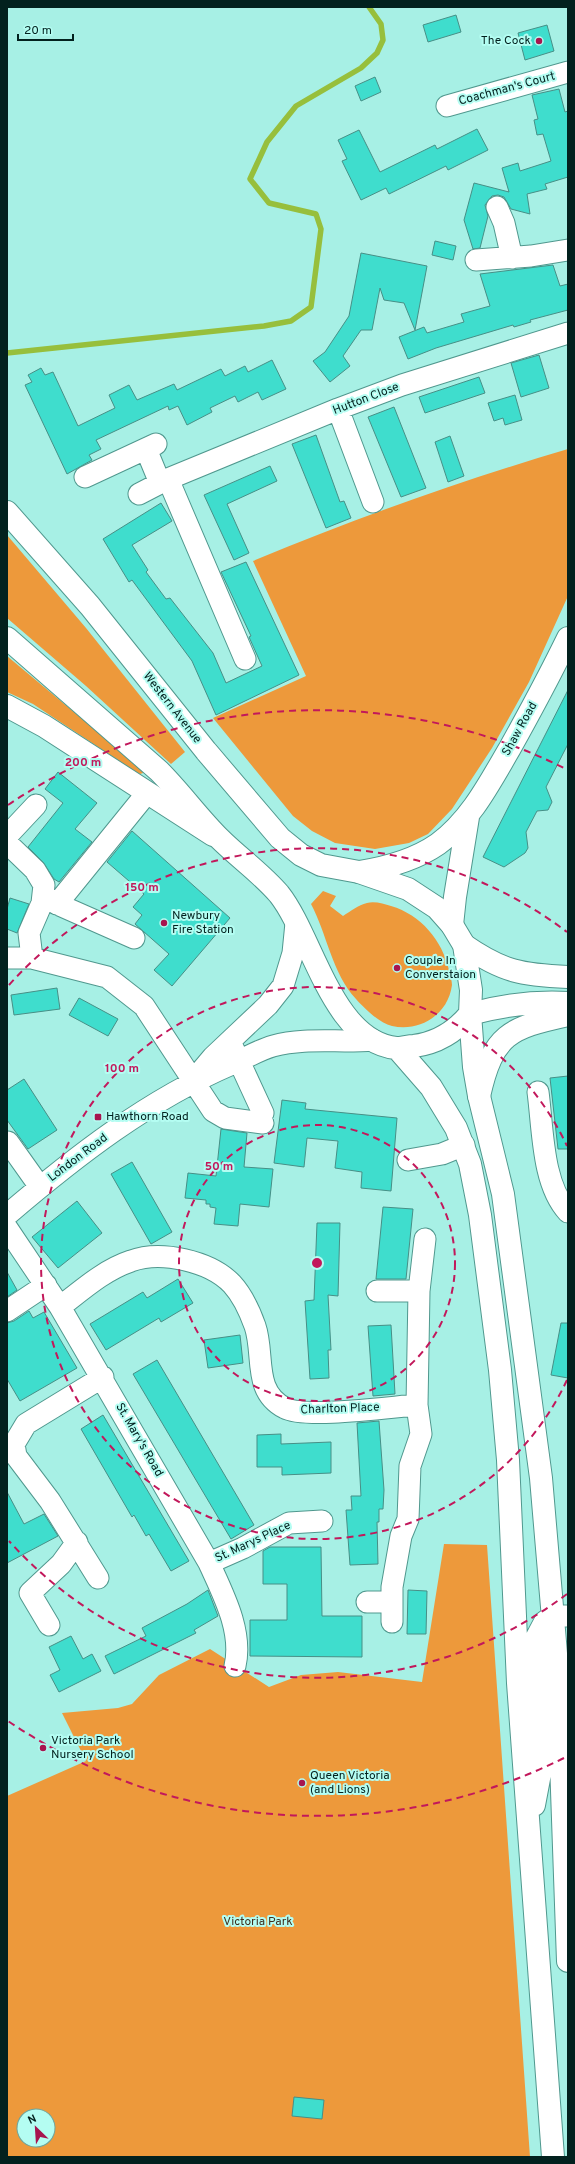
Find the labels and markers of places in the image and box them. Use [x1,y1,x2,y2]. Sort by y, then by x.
place label: The Cock [481,33,531,49]
marker: The Cock [534,36,544,46]
place label: Newbury Fire Station [172,908,234,938]
marker: Newbury Fire Station [159,918,169,928]
place label: Couple In Converstaion [405,953,476,983]
marker: Couple In Converstaion [392,963,402,973]
place label: Hawthorn Road [106,1109,189,1125]
marker: Hawthorn Road [93,1112,103,1122]
centre of rings [310,1256,324,1270]
place label: Victoria Park Nursery School [51,1733,134,1763]
marker: Victoria Park Nursery School [38,1743,48,1753]
place label: Queen Victoria (and Lions) [310,1768,390,1798]
marker: Queen Victoria (and Lions) [297,1778,307,1788]

